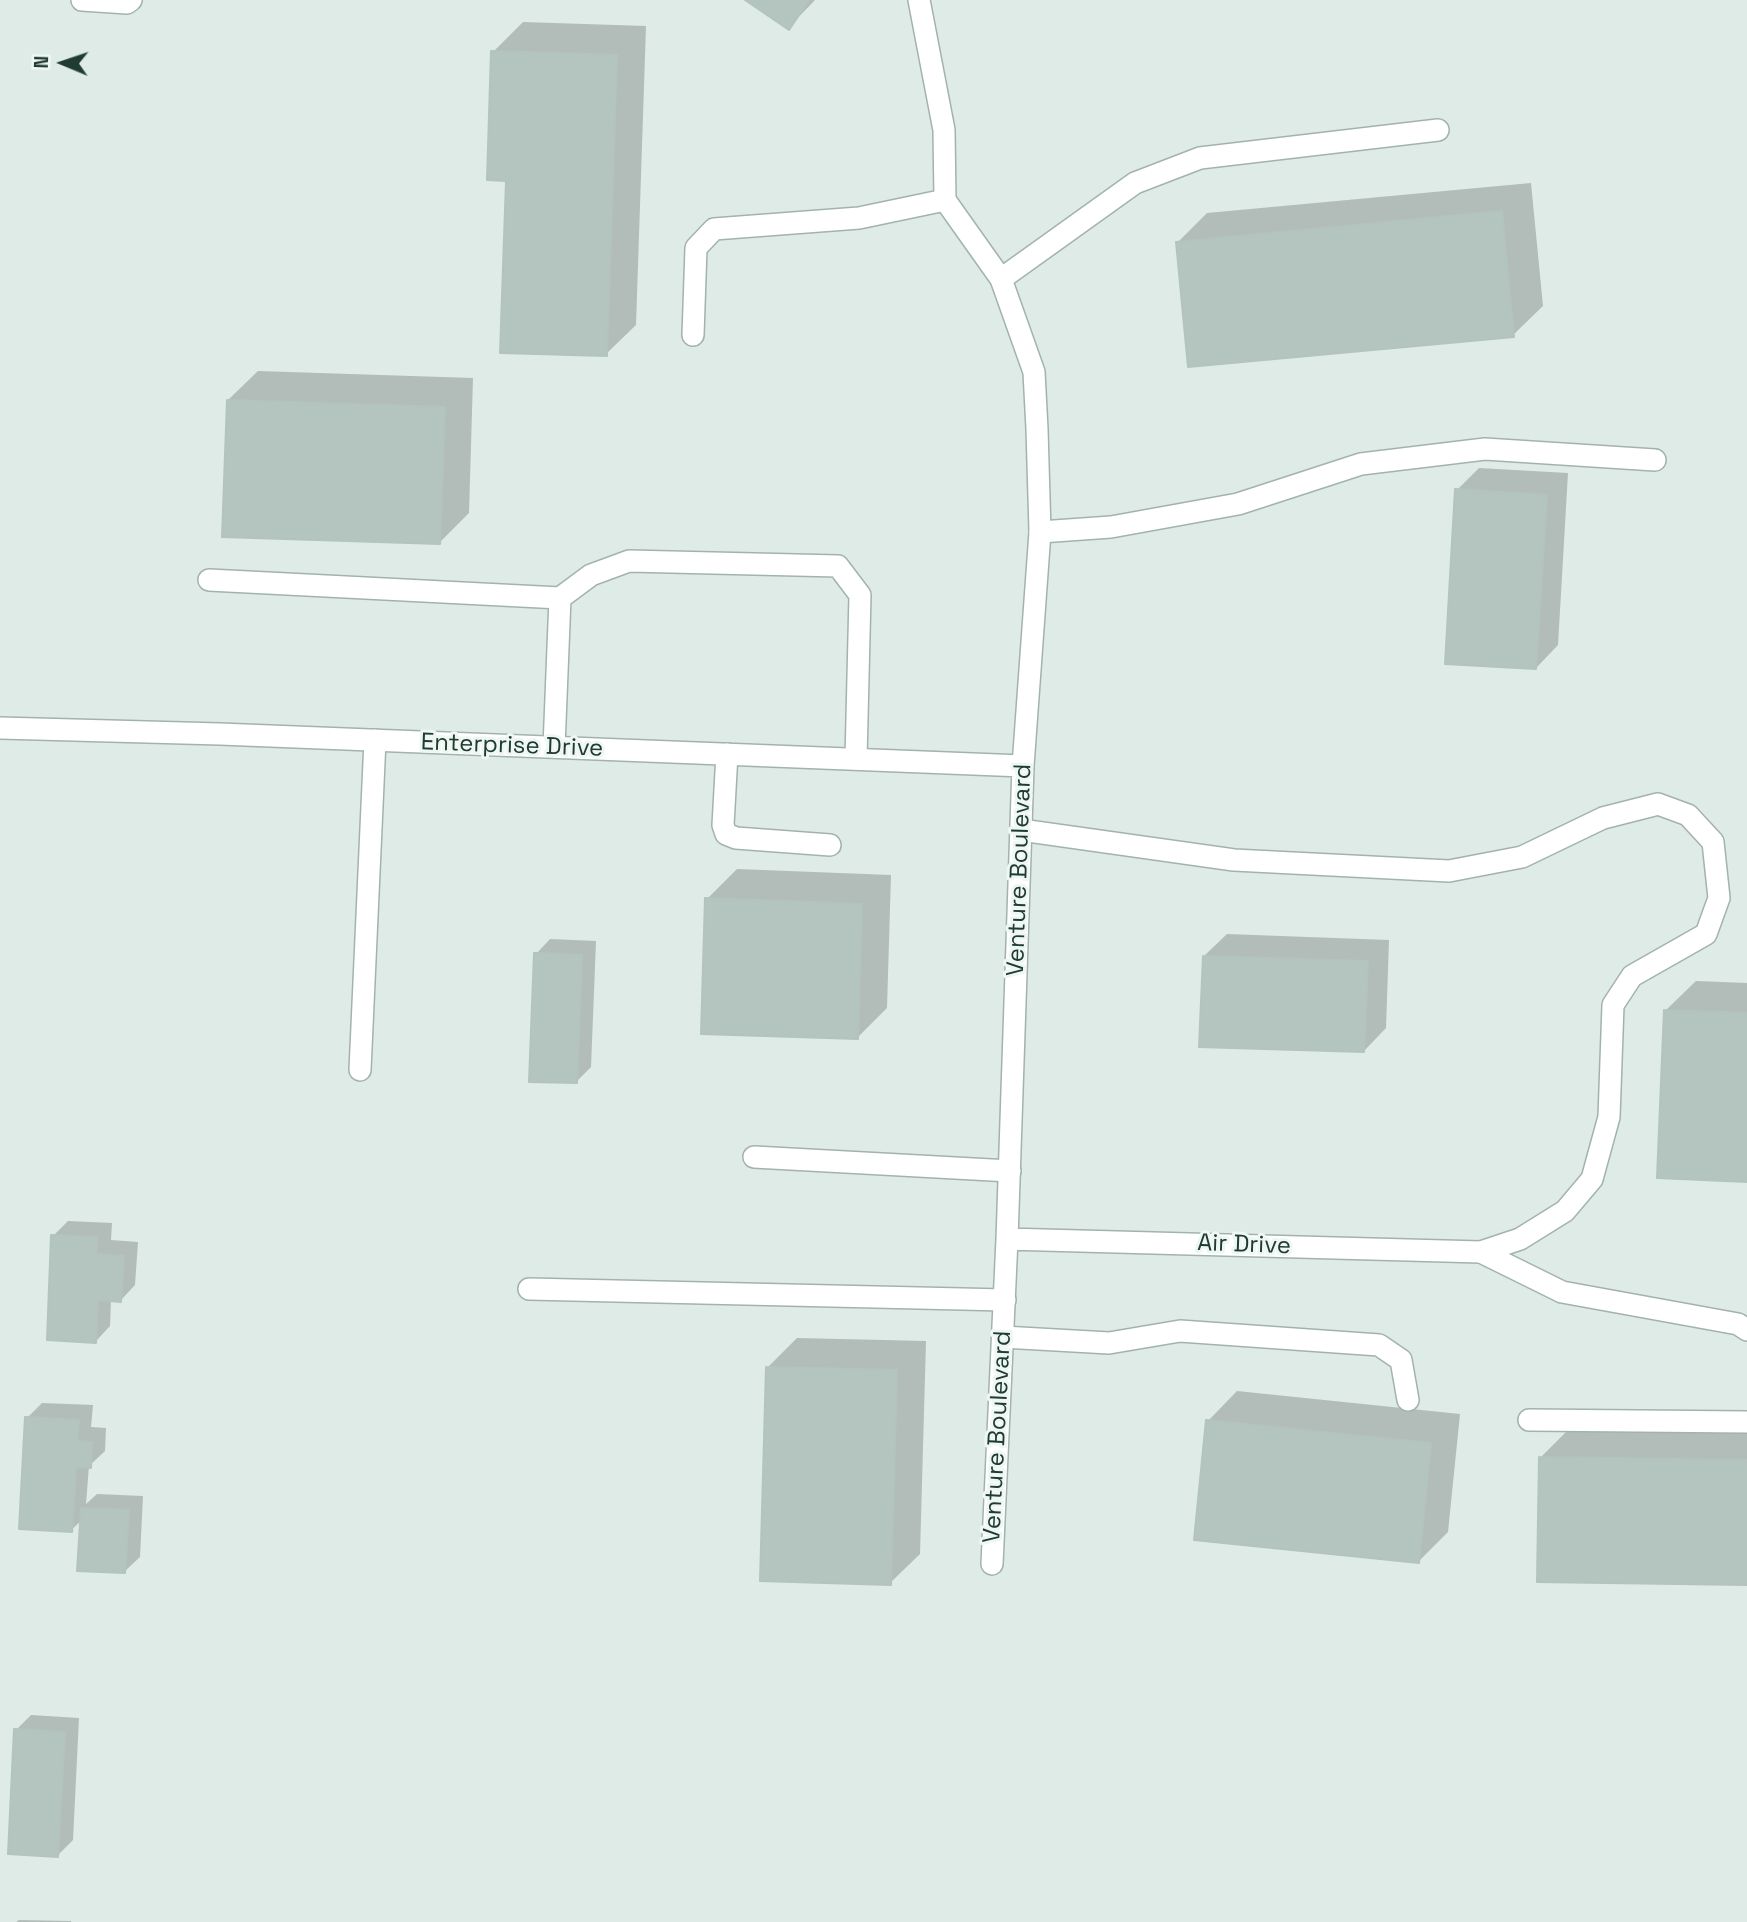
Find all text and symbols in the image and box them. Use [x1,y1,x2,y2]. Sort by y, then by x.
north arrow [28,28,98,98]
text: N [29,55,54,69]
street label: Enterprise Drive [420,728,604,764]
street label: Venture Boulevard [1002,763,1038,977]
street label: Air Drive [1197,1229,1291,1261]
street label: Venture Boulevard [978,1330,1018,1544]

